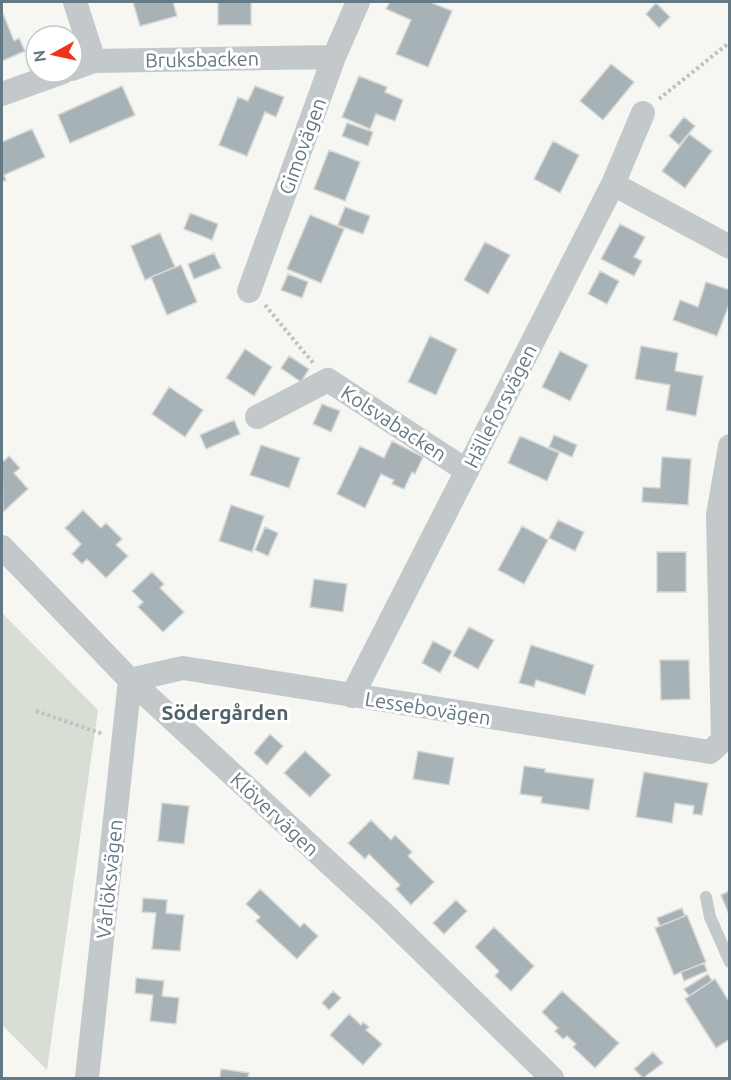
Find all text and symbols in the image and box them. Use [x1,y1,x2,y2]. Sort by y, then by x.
north arrow [24,24,84,84]
street label: Bruksbacken [145,47,259,71]
text: N [29,49,49,63]
street label: Gimovägen [274,95,330,197]
street label: Hälleforsvägen [459,341,541,471]
street label: Kolsvabacken [337,380,451,466]
street label: Lessebovägen [363,687,493,729]
district label: Södergården [162,700,288,724]
street label: Klövervägen [226,767,324,861]
street label: Vårlöksvägen [91,818,127,940]

